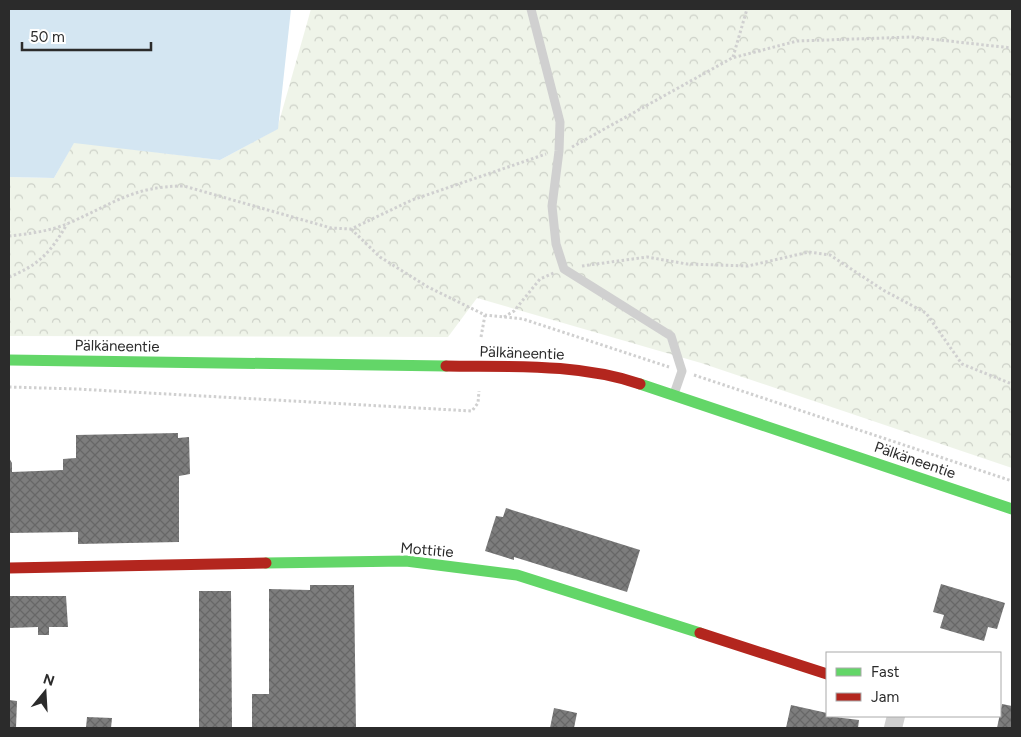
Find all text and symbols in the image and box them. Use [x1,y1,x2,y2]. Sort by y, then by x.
scale bar [22,20,151,52]
text: 50 m [30,28,65,46]
street label: Pälkäneentie [74,336,160,356]
street label: Pälkäneentie [479,343,565,363]
street label: Pälkäneentie [872,438,958,482]
street label: Mottitie [400,539,454,561]
legend [826,652,1001,717]
text: Fast [871,663,900,681]
north arrow [20,667,70,717]
text: N [41,670,57,690]
text: Jam [871,688,899,706]

